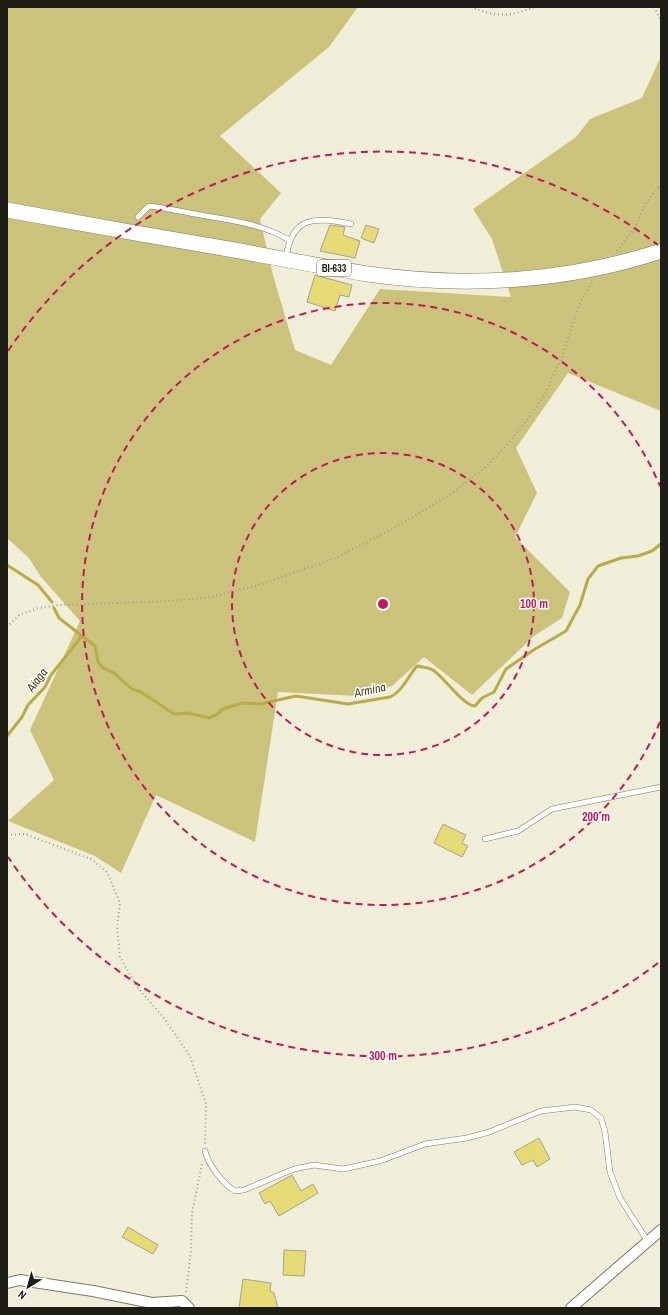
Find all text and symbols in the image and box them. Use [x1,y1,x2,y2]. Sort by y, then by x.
road number: BI-633 [317,260,351,276]
text: 100 m [520,596,548,612]
centre of rings [376,597,390,611]
water label: Aiaga [22,664,51,696]
water label: Armina [352,679,388,701]
text: 200 m [582,809,610,825]
text: 300 m [369,1048,397,1064]
north arrow [8,1267,48,1307]
text: N [15,1287,29,1303]

